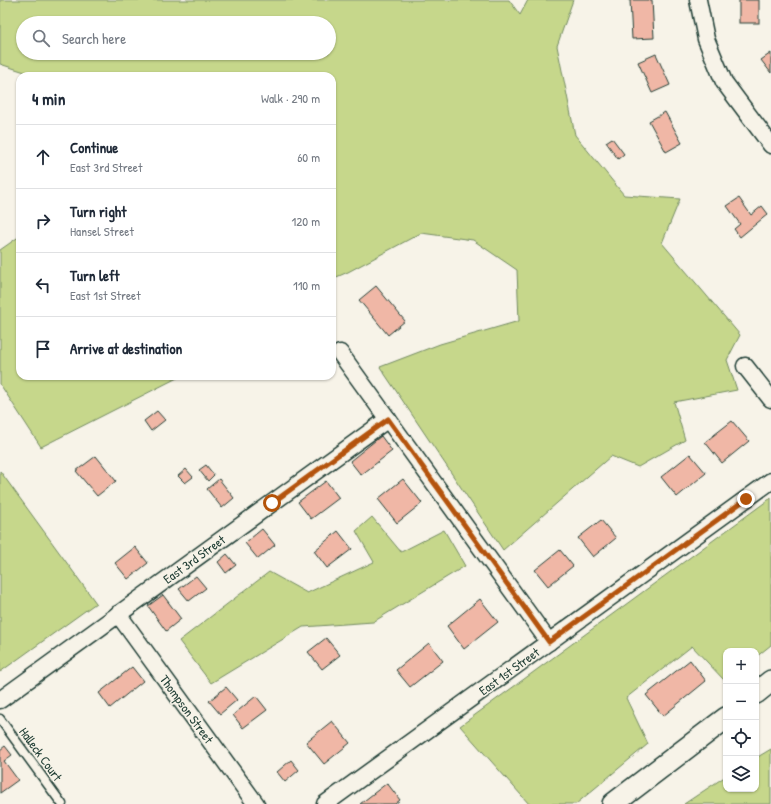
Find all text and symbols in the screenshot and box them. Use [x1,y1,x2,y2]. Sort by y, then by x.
search box [16,16,336,60]
icon: search [30,27,52,49]
text: Search here [62,28,126,49]
text: 4 min [32,87,65,110]
text: Walk · 290 m [261,89,320,107]
text: Continue [70,137,118,158]
icon: ahead [32,146,54,168]
text: 60 m [297,148,320,166]
text: East 3rd Street [70,158,142,176]
text: Turn right [70,201,126,222]
icon: right [32,210,54,232]
text: 120 m [292,212,320,230]
text: Hansel Street [70,222,134,240]
text: Turn left [70,265,120,286]
icon: left [32,274,54,296]
text: 110 m [293,276,320,294]
text: East 1st Street [70,286,141,304]
icon: arrive [32,338,54,360]
text: Arrive at destination [70,338,182,359]
route end [737,490,755,508]
route start [263,494,281,512]
street label: East 3rd Street [159,530,229,588]
street label: East 1st Street [475,643,543,699]
map controls [723,648,759,792]
button: + [723,648,759,684]
street label: Thompson Street [156,671,218,747]
button: − [723,684,759,720]
button: locate [723,720,759,756]
street label: Halleck Court [15,723,67,785]
button: layers [723,756,759,792]

